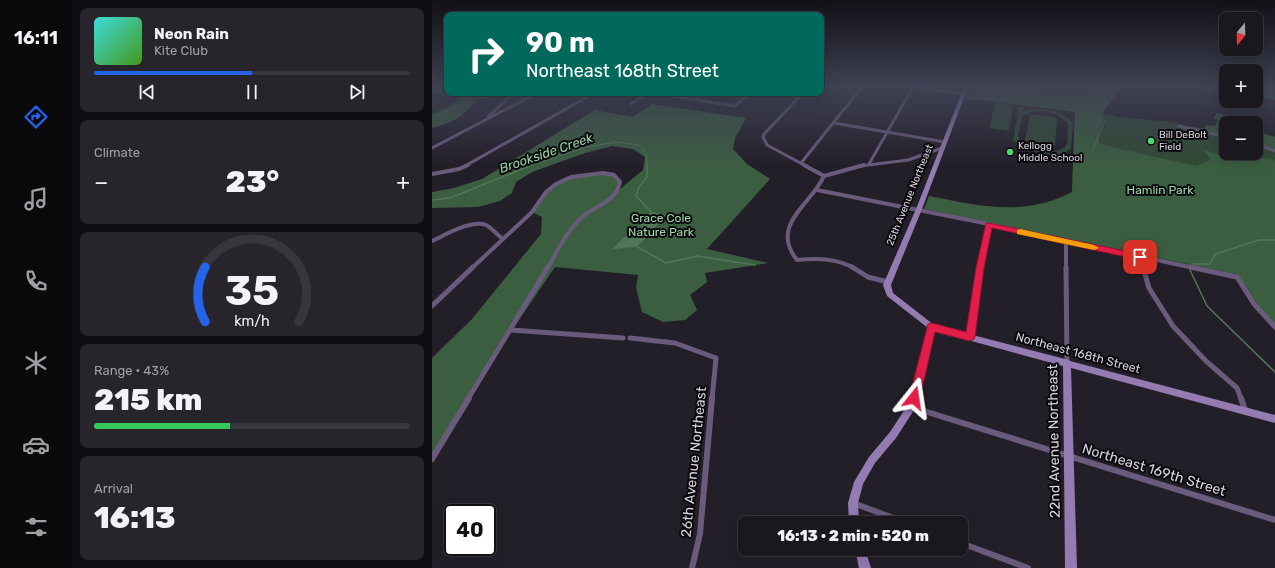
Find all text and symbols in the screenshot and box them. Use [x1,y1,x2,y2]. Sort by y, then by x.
north arrow [1219,12,1263,56]
map controls [1219,12,1263,160]
text: Neon Rain [154,25,229,43]
text: 90 m [526,26,595,59]
text: 16:11 [14,27,58,49]
icon: right [460,28,512,80]
text: Kite Club [154,43,208,58]
text: Northeast 168th Street [526,60,719,82]
button: + [1219,64,1263,108]
icon: previous [136,81,158,103]
icon: pause [241,81,263,103]
icon: next [346,81,368,103]
icon: directions [22,103,50,131]
button: − [1219,116,1263,160]
place label: Bill DeBolt Field [1159,129,1207,153]
water label: Brookside Creek [497,130,595,176]
marker: Bill DeBolt Field [1146,136,1156,146]
place label: Kellogg Middle School [1018,140,1082,164]
street label: 25th Avenue Northeast [884,143,936,247]
text: Climate [94,145,140,160]
marker: Kellogg Middle School [1005,147,1015,157]
text: 23° [226,164,279,200]
text: − [94,169,108,196]
text: + [396,169,410,196]
park label: Hamlin Park [1127,183,1194,197]
icon: music [22,185,50,213]
park label: Grace Cole Nature Park [628,211,695,239]
pin [1123,240,1157,274]
icon: arrive [1129,246,1151,268]
text: 35 [225,266,279,315]
icon: phone [22,267,50,295]
text: km/h [234,313,270,330]
street label: Northeast 168th Street [1014,330,1142,376]
icon: climate [22,349,50,377]
text: Range · 43% [94,363,169,378]
street label: 22nd Avenue Northeast [1044,363,1064,518]
position arrow [893,377,935,419]
text: 215 km [94,382,202,418]
street label: 26th Avenue Northeast [678,385,710,538]
icon: car [22,431,50,459]
street label: Northeast 169th Street [1080,440,1228,500]
text: Arrival [94,481,133,496]
text: 16:13 [94,500,175,536]
speed limit sign: 40 [444,504,496,556]
icon: filters [22,513,50,541]
text: 16:13 · 2 min · 520 m [777,527,929,545]

